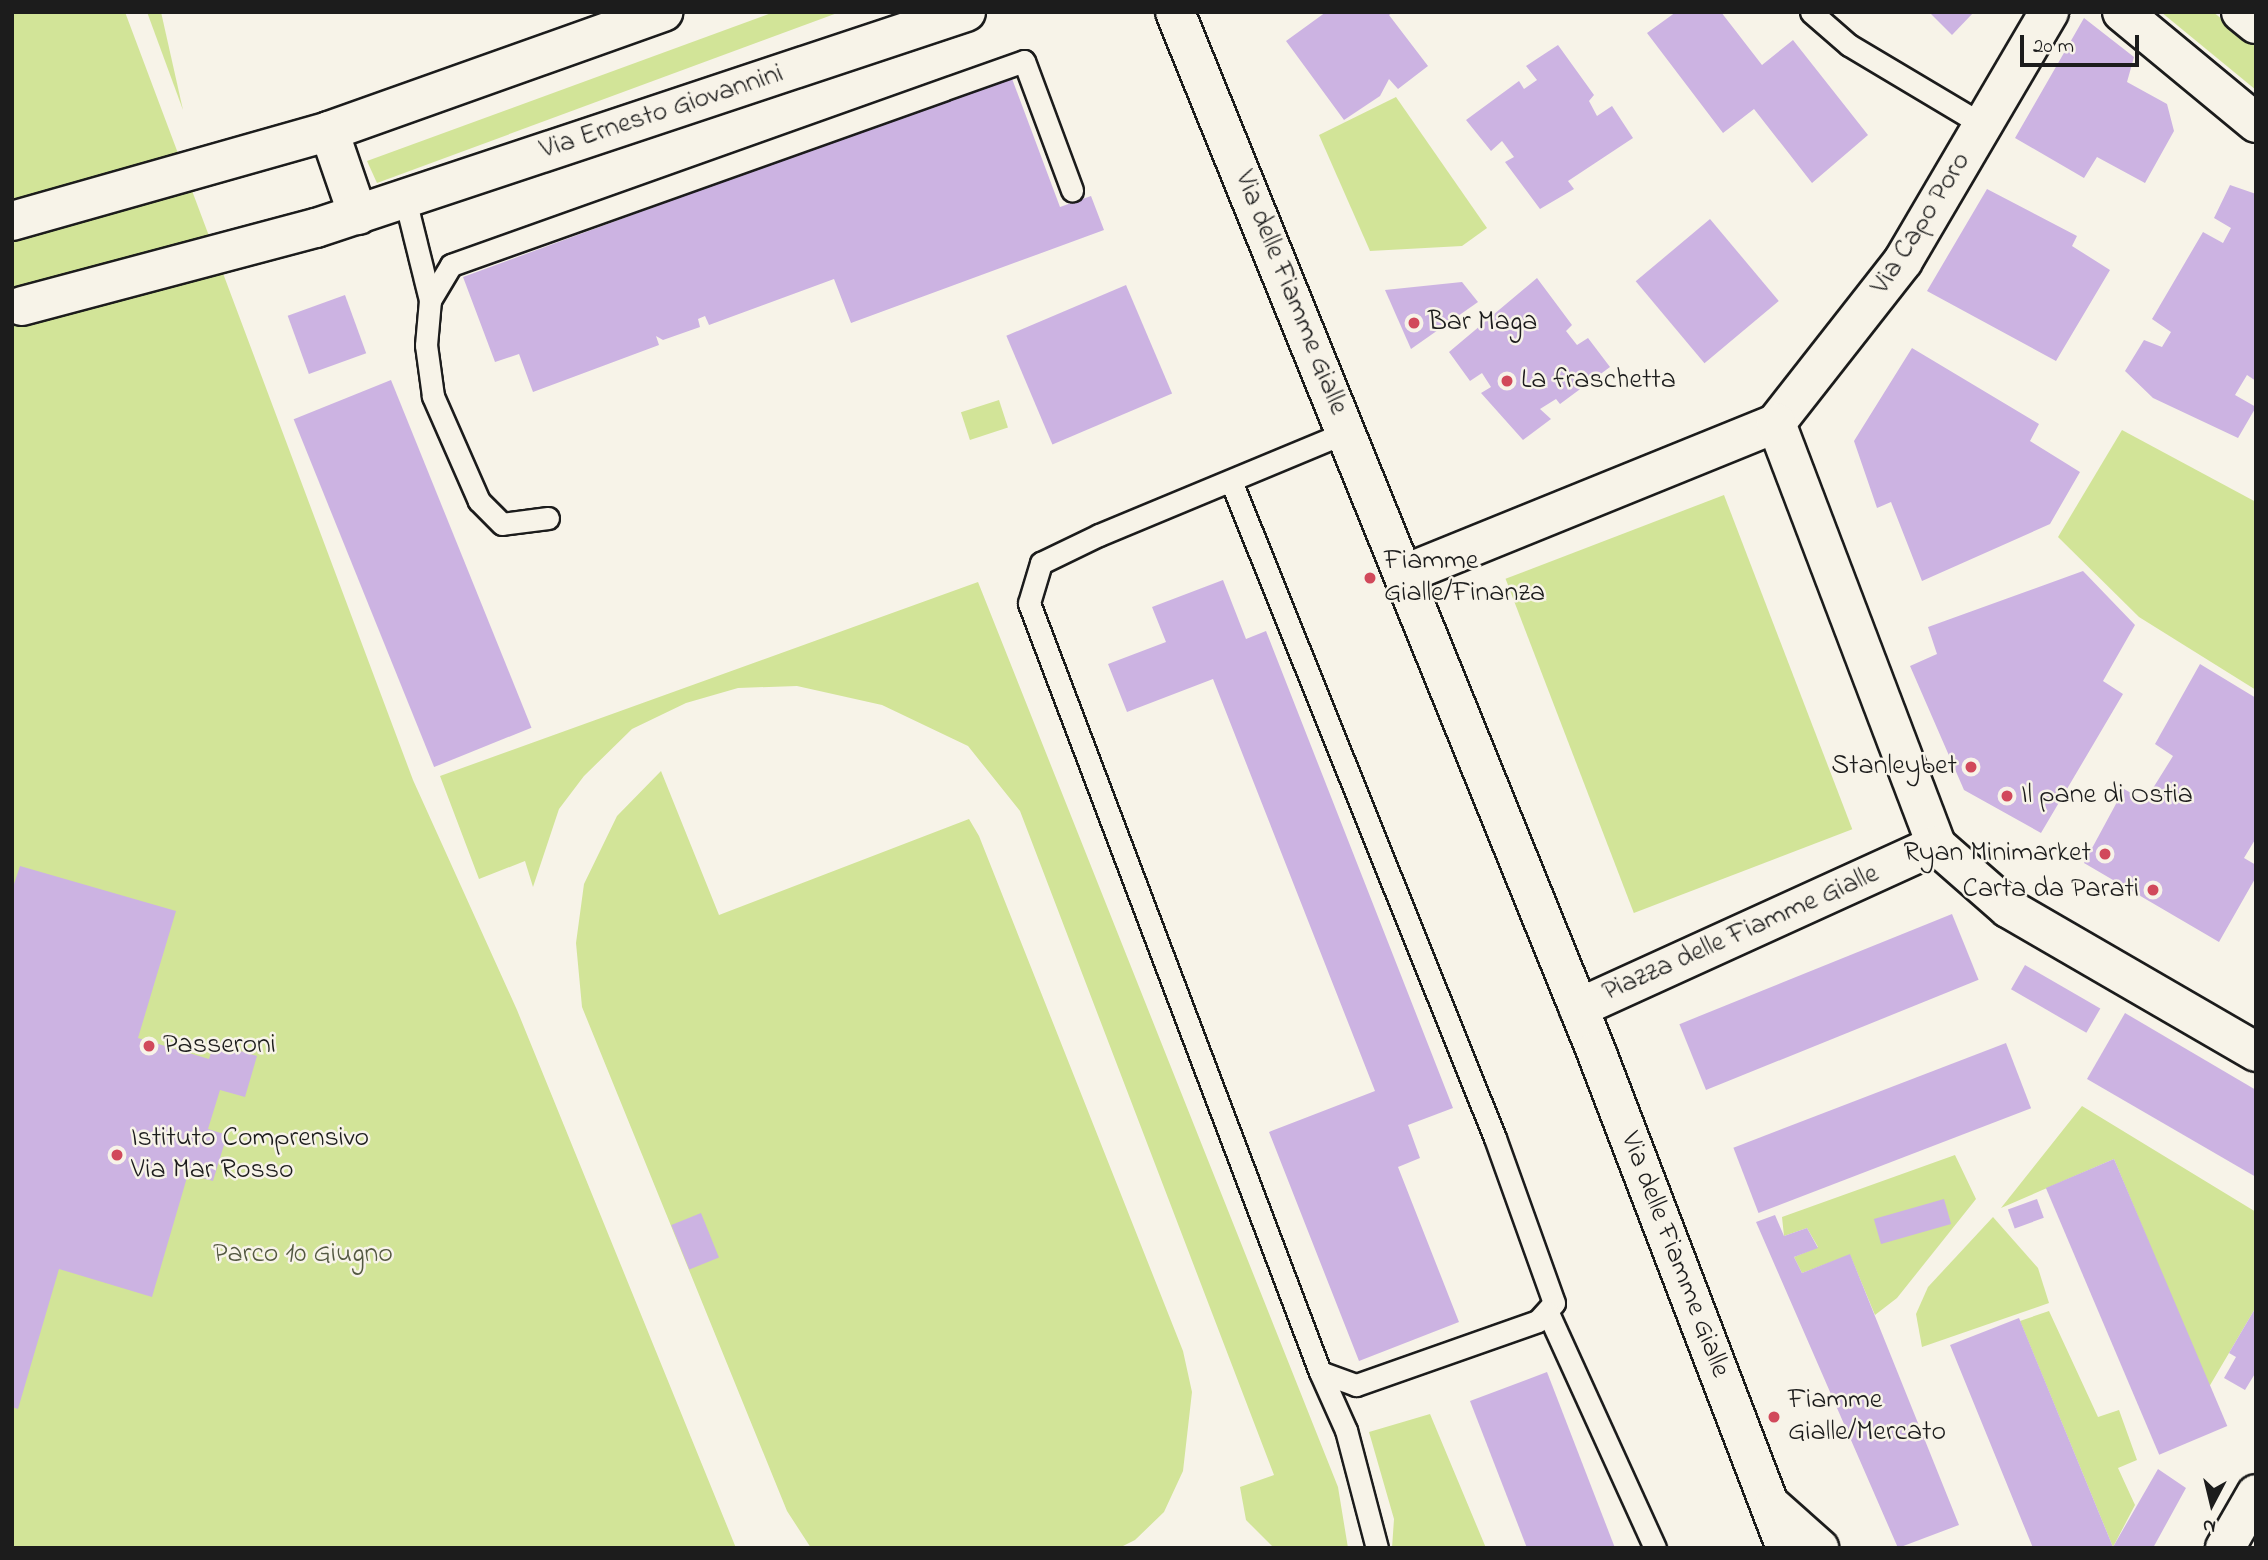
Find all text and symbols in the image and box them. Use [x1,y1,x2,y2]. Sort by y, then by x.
scale bar [2023,21,2142,65]
text: 20 m [2033,32,2074,62]
street label: Via Ernesto Giovannini [536,58,788,168]
street label: Via Capo Poro [1865,147,1979,301]
street label: Via delle Fiamme Gialle [1226,166,1354,420]
place label: Bar Maga [1428,306,1537,340]
marker: Bar Maga [1406,315,1422,331]
place label: La fraschetta [1521,364,1676,398]
marker: La fraschetta [1499,373,1515,389]
place label: Fiamme Gialle/Finanza [1384,545,1545,611]
marker: Fiamme Gialle/Finanza [1362,570,1378,586]
place label: Stanleybet [1831,750,1957,784]
marker: Stanleybet [1963,759,1979,775]
place label: Il pane di Ostia [2021,779,2193,813]
marker: Il pane di Ostia [1999,788,2015,804]
place label: Ryan Minimarket [1903,837,2091,871]
marker: Ryan Minimarket [2097,846,2113,862]
street label: Piazza delle Fiamme Gialle [1598,858,1884,1010]
place label: Carta da Parati [1963,873,2139,907]
marker: Carta da Parati [2145,882,2161,898]
place label: Passeroni [163,1029,276,1063]
marker: Passeroni [141,1038,157,1054]
place label: Istituto Comprensivo Via Mar Rosso [131,1122,369,1188]
street label: Via delle Fiamme Gialle [1612,1128,1736,1382]
marker: Istituto Comprensivo Via Mar Rosso [109,1147,125,1163]
park label: Parco 10 Giugno [213,1238,393,1272]
place label: Fiamme Gialle/Mercato [1788,1384,1946,1450]
marker: Fiamme Gialle/Mercato [1766,1409,1782,1425]
north arrow [2177,1469,2247,1539]
text: N [2201,1511,2217,1540]

